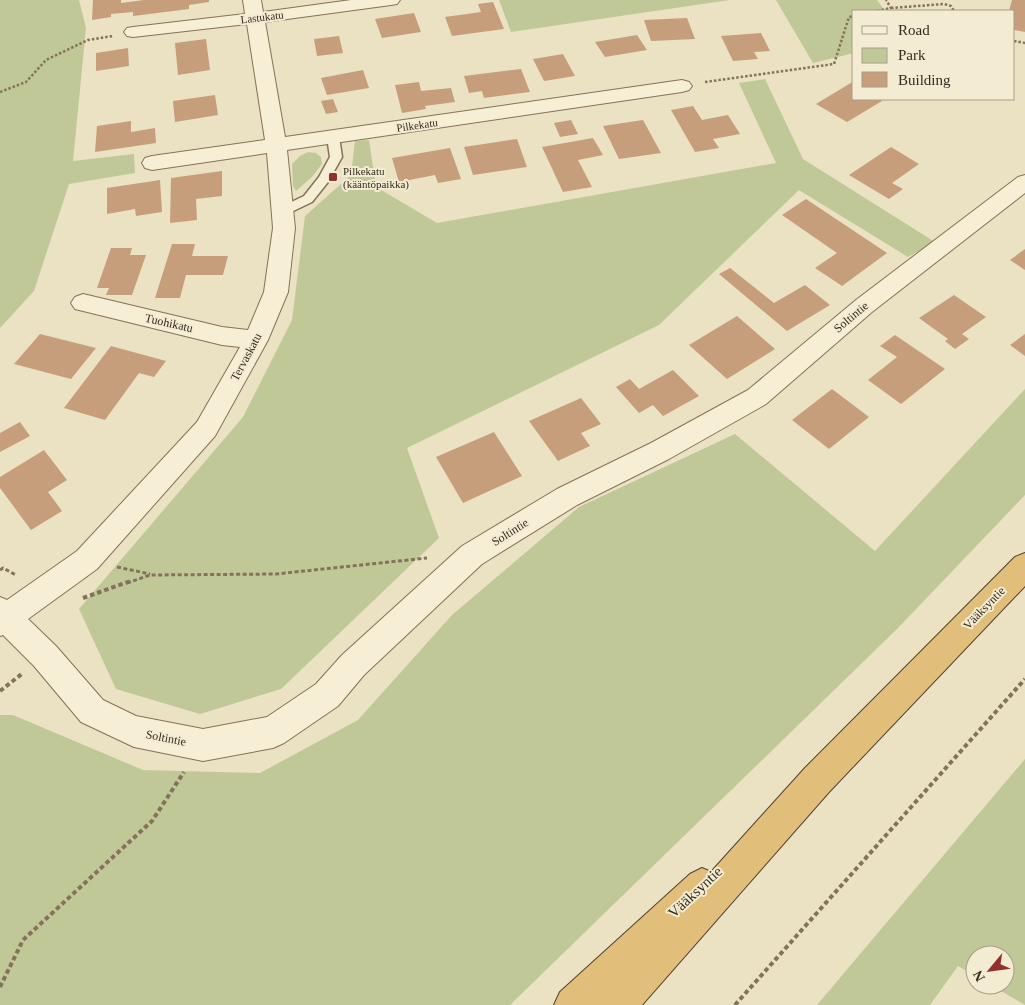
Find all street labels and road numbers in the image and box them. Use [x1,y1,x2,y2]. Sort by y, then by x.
street label: Lastukatu [240,8,285,26]
street label: Pilkekatu [396,116,439,134]
street label: Soltintie [831,299,871,335]
street label: Tuohikatu [144,311,194,335]
street label: Tervaskatu [227,331,265,383]
street label: Soltintie [489,515,531,549]
street label: Vääksyntie [960,584,1008,632]
street label: Soltintie [145,727,187,749]
street label: Vääksyntie [665,863,725,921]

